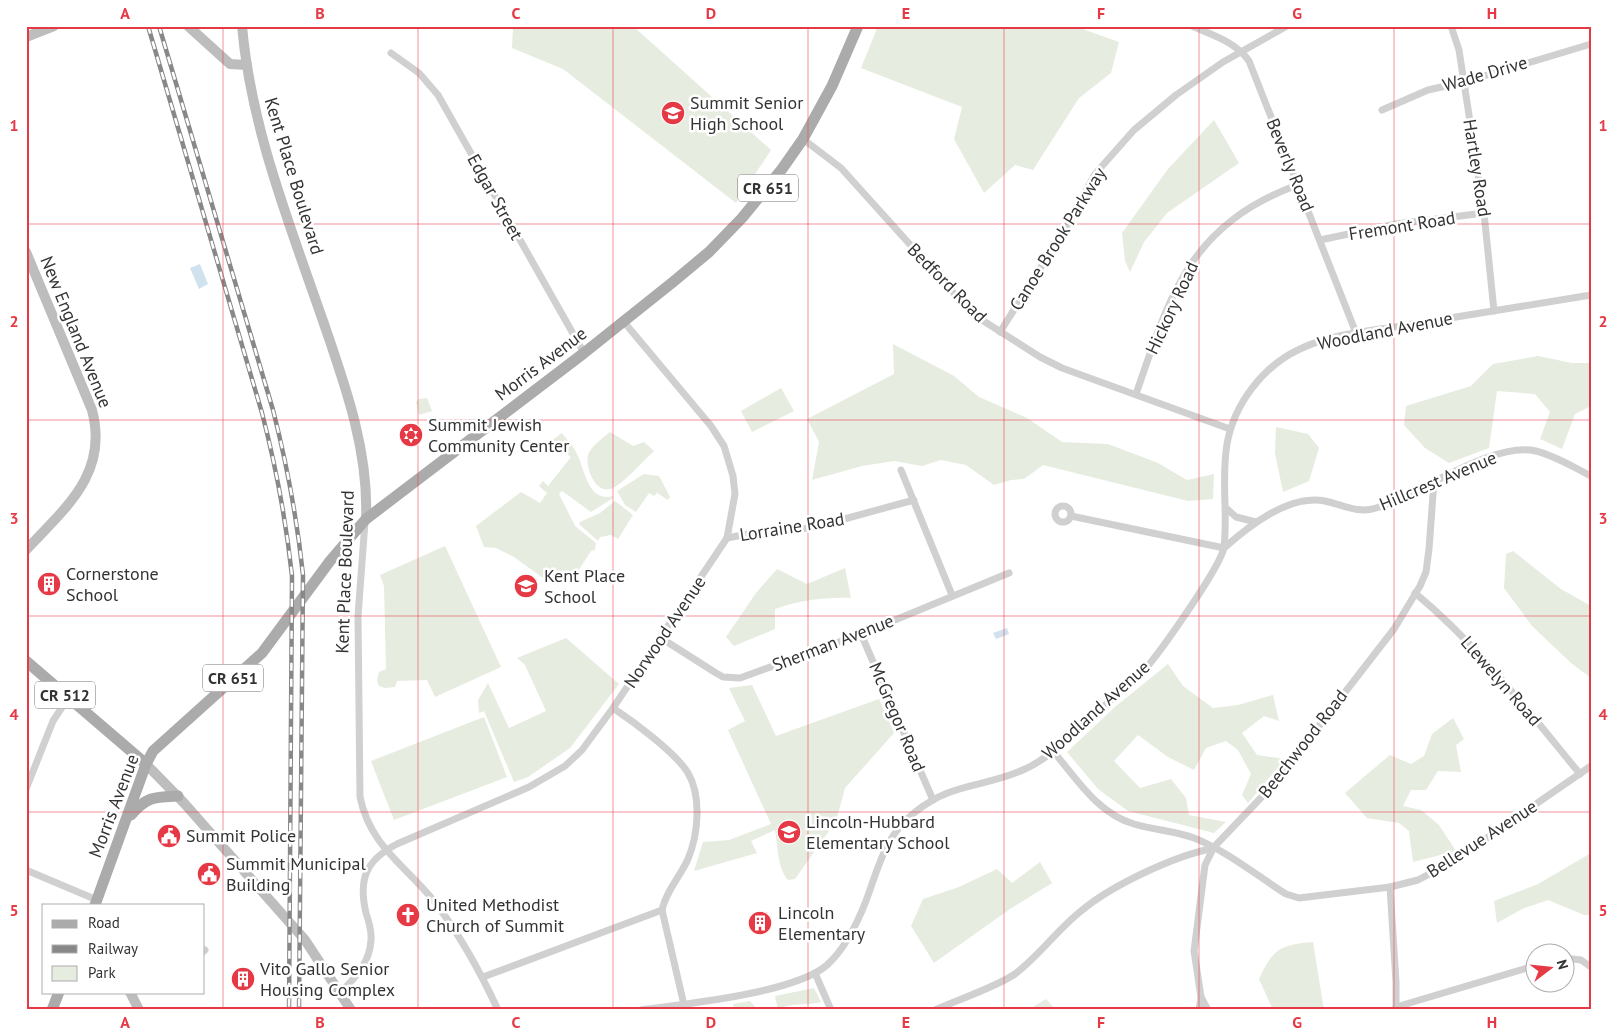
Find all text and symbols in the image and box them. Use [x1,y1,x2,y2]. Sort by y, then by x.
text: A [120,3,130,23]
text: B [315,3,325,23]
text: C [512,3,521,23]
text: D [706,3,716,23]
text: E [902,3,910,23]
text: F [1097,3,1105,23]
text: G [1292,3,1302,23]
text: H [1487,3,1497,23]
street label: Wade Drive [1440,50,1530,97]
place label: Summit Senior High School [690,91,803,135]
street label: Kent Place Boulevard [260,94,329,257]
school or university icon: Summit Senior High School [660,100,686,126]
text: 1 [9,115,19,135]
street label: Beverly Road [1261,115,1320,215]
text: 1 [1598,115,1608,135]
street label: Hartley Road [1458,118,1497,218]
street label: Edgar Street [462,150,528,244]
street label: Canoe Brook Parkway [1004,162,1111,315]
road number: CR 651 [738,174,798,202]
street label: Fremont Road [1347,206,1457,245]
street label: Bedford Road [903,238,992,327]
street label: New England Avenue [35,252,117,411]
street label: Hickory Road [1140,258,1203,358]
street label: Woodland Avenue [1315,306,1454,355]
text: 2 [9,311,19,331]
text: 2 [1598,311,1608,331]
street label: Morris Avenue [490,322,591,406]
place label: Summit Jewish Community Center [428,413,569,457]
synagogue icon: Summit Jewish Community Center [398,422,424,448]
street label: Hillcrest Avenue [1376,446,1500,516]
street label: Kent Place Boulevard [330,490,359,654]
street label: Lorraine Road [738,507,846,546]
text: 3 [9,508,19,528]
text: 3 [1598,508,1608,528]
place label: Cornerstone School [66,562,159,606]
place label: Kent Place School [544,564,625,608]
building icon: Cornerstone School [36,571,62,597]
street label: Norwood Avenue [619,571,711,692]
school or university icon: Kent Place School [513,573,539,599]
street label: Sherman Avenue [769,609,897,676]
street label: Llewelyn Road [1456,631,1547,731]
street label: Woodland Avenue [1037,655,1154,764]
street label: McGregor Road [864,659,931,775]
road number: CR 651 [203,664,263,691]
road number: CR 512 [35,682,95,708]
street label: Beechwood Road [1253,685,1352,803]
text: 4 [9,704,19,724]
text: 4 [1598,704,1608,724]
street label: Morris Avenue [83,751,144,861]
street label: Bellevue Avenue [1422,794,1541,883]
place label: Lincoln-Hubbard Elementary School [806,810,950,854]
school or university icon: Lincoln-Hubbard Elementary School [776,819,802,845]
public building icon: Summit Police [156,823,182,849]
place label: Summit Police [186,824,296,847]
place label: Summit Municipal Building [226,852,366,896]
public building icon: Summit Municipal Building [196,861,222,887]
place label: United Methodist Church of Summit [426,893,564,937]
text: 5 [9,900,19,920]
text: 5 [1598,900,1608,920]
place label: Lincoln Elementary [778,901,866,945]
church icon: United Methodist Church of Summit [395,902,421,928]
legend [42,904,205,994]
building icon: Lincoln Elementary [747,910,773,936]
text: Road [88,913,120,932]
text: Railway [88,939,138,958]
north arrow [1524,944,1574,994]
place label: Vito Gallo Senior Housing Complex [259,957,395,1001]
text: N [1553,958,1572,971]
text: Park [88,963,116,982]
building icon: Vito Gallo Senior Housing Complex [230,966,256,992]
text: A [120,1012,130,1032]
text: B [315,1012,325,1032]
text: C [512,1012,521,1032]
text: D [706,1012,716,1032]
text: E [902,1012,910,1032]
text: F [1097,1012,1105,1032]
text: G [1292,1012,1302,1032]
text: H [1487,1012,1497,1032]

